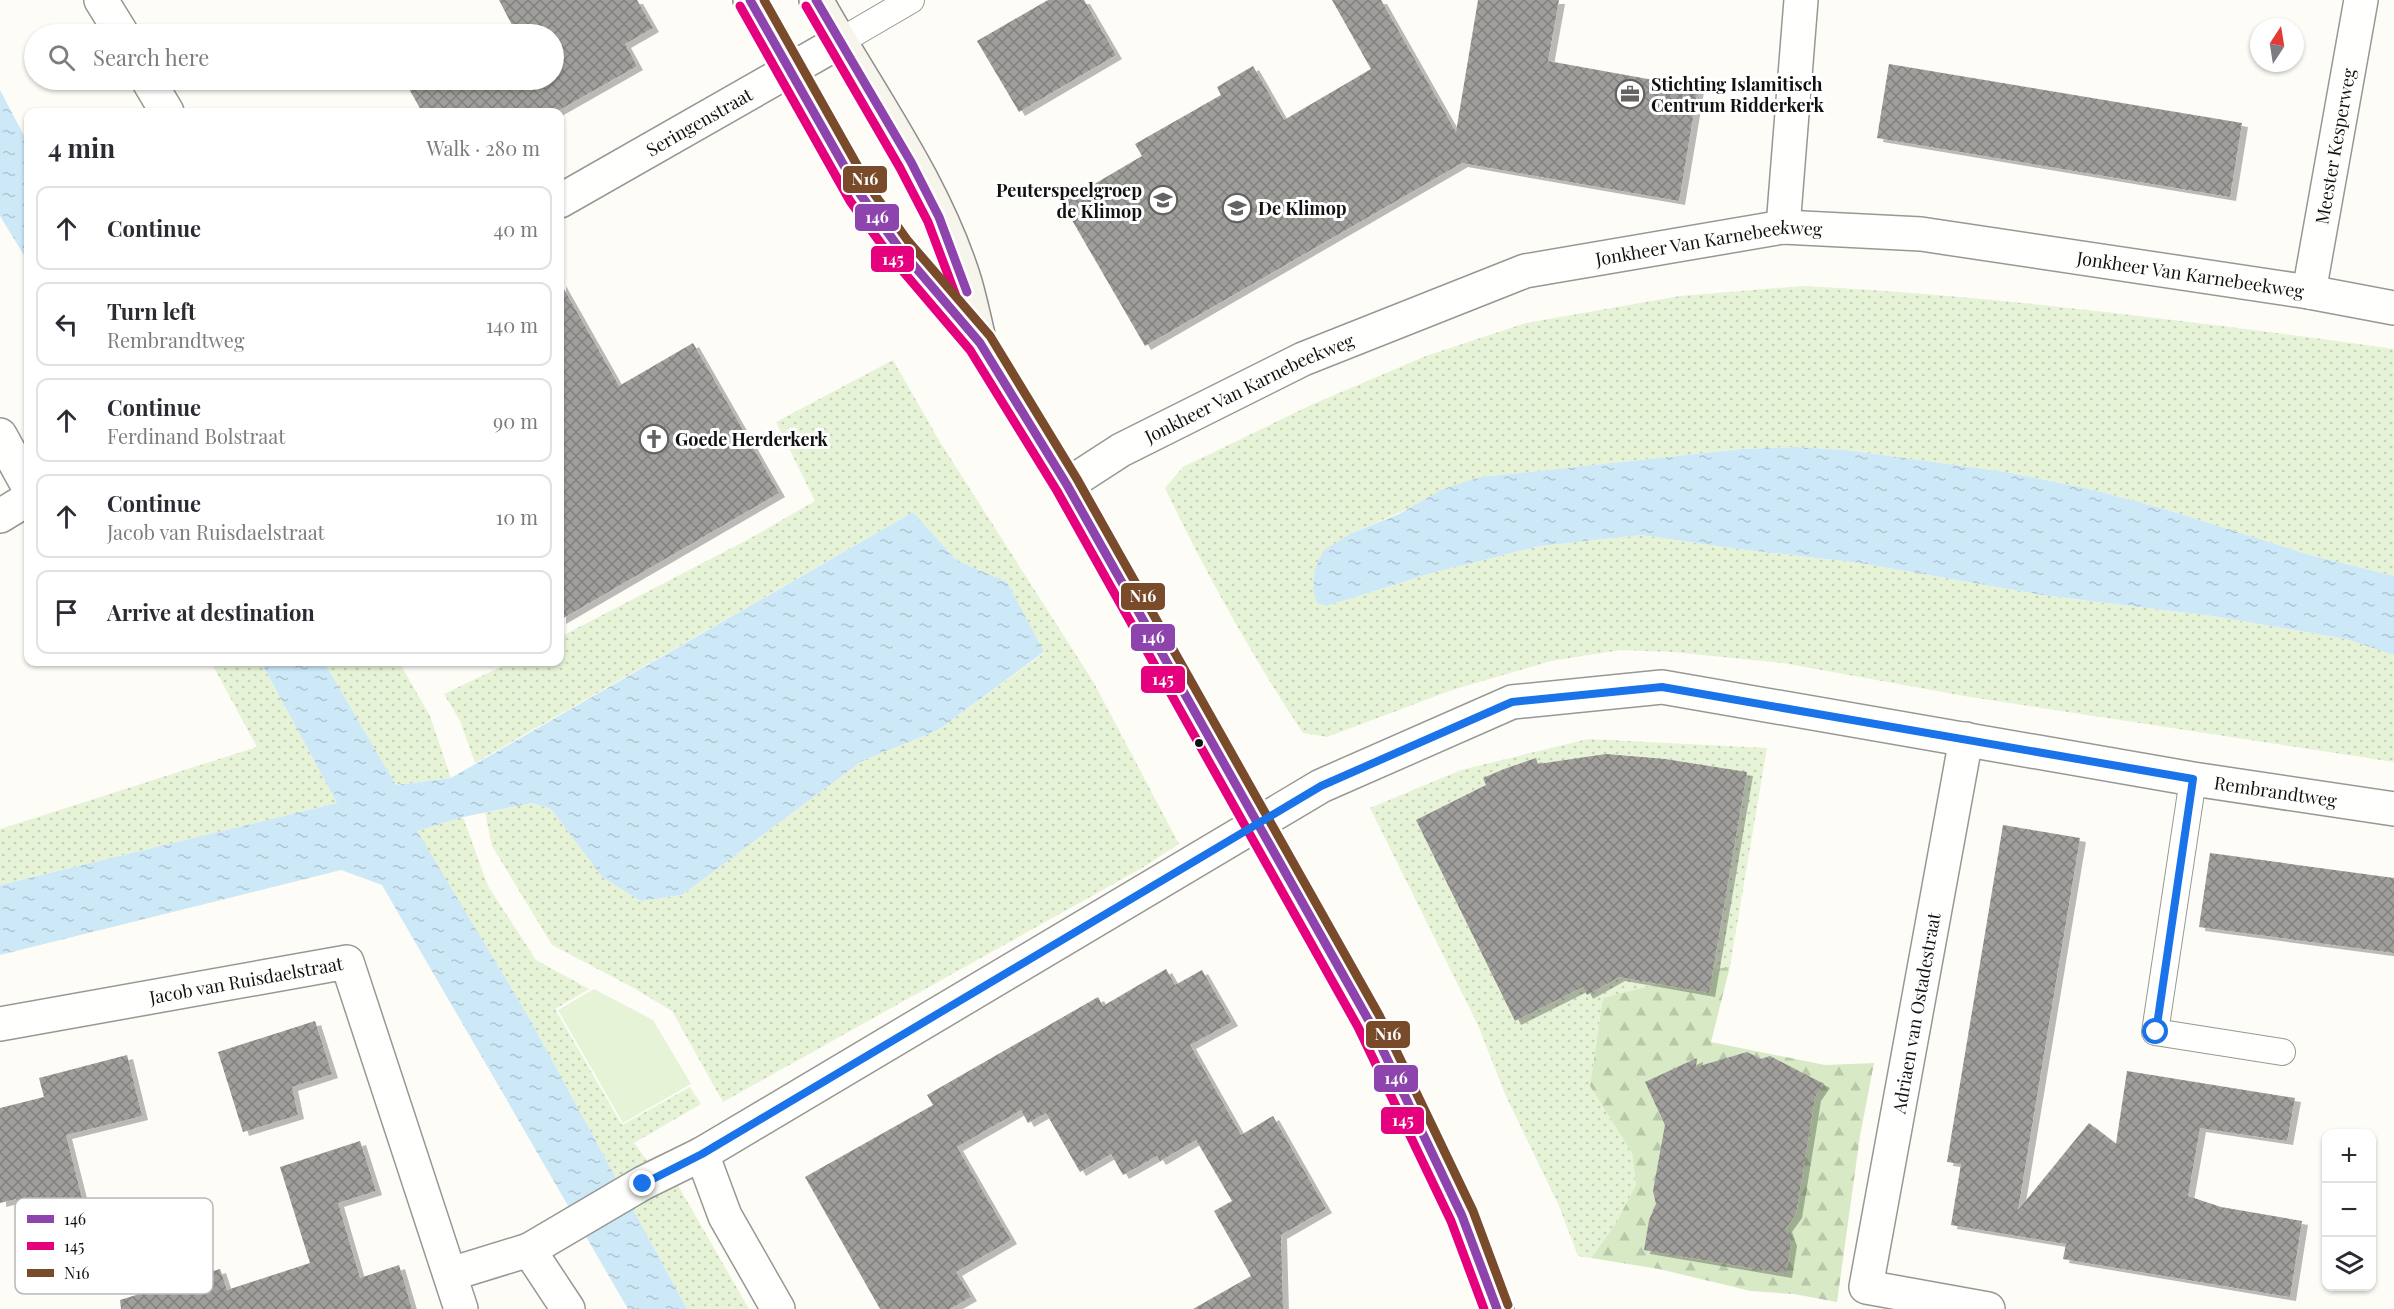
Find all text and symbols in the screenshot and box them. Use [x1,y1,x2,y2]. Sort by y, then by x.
north arrow [2250,18,2304,72]
search box [24,24,564,90]
icon: search [45,41,78,74]
text: Search here [93,42,209,72]
street label: Meester Kesperweg [2309,66,2361,226]
place label: Stichting Islamitisch Centrum Ridderkerk [1651,72,1824,117]
office icon: Stichting Islamitisch Centrum Ridderkerk [1614,78,1646,110]
street label: Seringenstraat [642,82,757,162]
text: 4 min [48,130,115,165]
text: Walk · 280 m [427,134,540,161]
line badge: N16 [842,165,888,194]
text: N16 [852,168,878,189]
place label: Peuterspeelgroep de Klimop [996,178,1142,223]
school or university icon: Peuterspeelgroep de Klimop [1147,184,1179,216]
school or university icon: De Klimop [1221,192,1253,224]
place label: De Klimop [1258,196,1347,220]
line badge: 146 [854,203,900,232]
text: 146 [865,206,889,227]
icon: ahead [50,212,83,245]
text: Continue [107,213,201,243]
text: 40 m [493,215,538,242]
street label: Jonkheer Van Karnebeekweg [1593,215,1823,271]
line badge: 145 [870,245,915,273]
street label: Jonkheer Van Karnebeekweg [2074,245,2306,303]
text: 145 [882,248,904,269]
text: Turn left [107,296,196,326]
icon: left [50,308,83,341]
text: 140 m [486,311,538,338]
text: Rembrandtweg [107,326,245,353]
street label: Jonkheer Van Karnebeekweg [1140,328,1358,449]
text: Continue [107,392,201,422]
icon: ahead [50,404,83,437]
text: 90 m [493,407,538,434]
text: Ferdinand Bolstraat [107,422,285,449]
church icon: Goede Herderkerk [638,423,670,455]
place label: Goede Herderkerk [675,427,828,451]
text: Continue [107,488,201,518]
icon: ahead [50,500,83,533]
text: 10 m [496,503,538,530]
text: Jacob van Ruisdaelstraat [107,518,325,545]
line badge: N16 [1120,582,1166,611]
text: N16 [1130,585,1156,606]
icon: arrive [50,596,83,629]
text: Arrive at destination [107,597,315,627]
line badge: 146 [1130,623,1176,652]
text: 146 [1141,626,1165,647]
line badge: 145 [1140,665,1186,694]
text: 145 [1152,668,1174,689]
unlabelled marker [1193,737,1205,749]
street label: Rembrandtweg [2212,770,2339,812]
street label: Adriaen van Ostadestraat [1886,910,1946,1116]
street label: Jacob van Ruisdaelstraat [147,951,345,1009]
route start [2142,1018,2168,1044]
line badge: N16 [1365,1020,1411,1049]
text: N16 [1375,1023,1401,1044]
line badge: 146 [1373,1064,1419,1093]
text: 146 [1384,1067,1408,1088]
line badge: 145 [1380,1106,1425,1135]
text: 145 [1392,1109,1414,1130]
map controls [2322,1129,2376,1291]
button: + [2322,1129,2376,1183]
route end [629,1170,655,1196]
button: − [2322,1183,2376,1237]
legend [15,1198,213,1294]
text: 146 [64,1208,86,1229]
text: 145 [64,1235,84,1256]
button: layers [2322,1237,2376,1291]
text: N16 [64,1262,90,1283]

